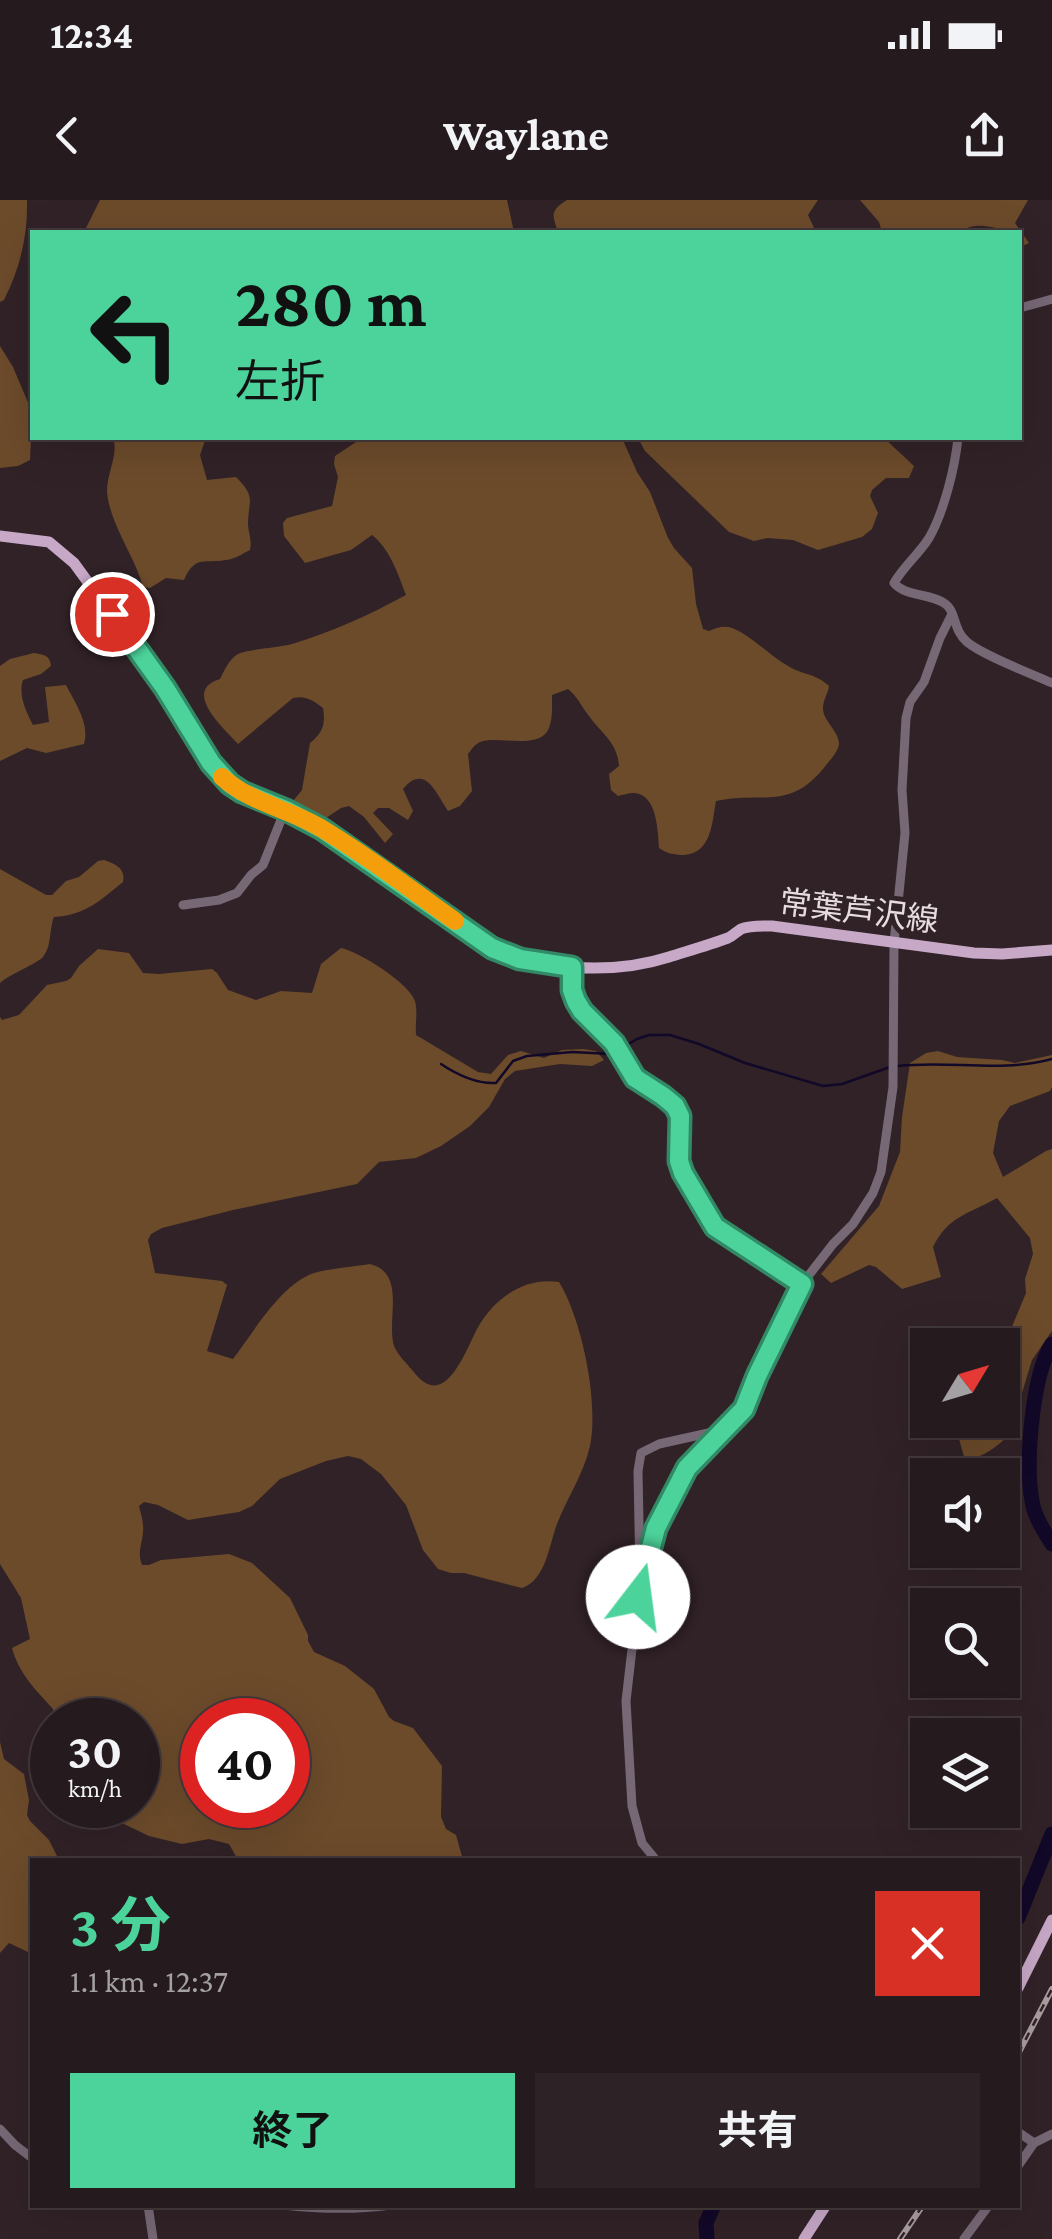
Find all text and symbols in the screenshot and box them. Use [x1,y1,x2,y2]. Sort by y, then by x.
text: 12:34 [50,14,133,56]
icon: back [40,108,95,163]
icon: share [957,108,1012,163]
text: Waylane [443,110,609,160]
text: 280 m [235,263,427,341]
icon: left [70,270,200,400]
text: 左折 [235,357,325,407]
pin [70,572,155,657]
icon: arrive [85,587,140,642]
street label: 常葉芦沢線 [777,883,941,939]
north arrow [910,1328,1020,1438]
map controls [910,1328,1020,1828]
button: sound [910,1458,1020,1568]
position arrow [586,1545,690,1649]
button: search [910,1588,1020,1698]
speed limit sign: 40 [180,1698,310,1828]
button: layers [910,1718,1020,1828]
text: 30 [68,1723,122,1779]
text: km/h [68,1775,122,1802]
button: close [875,1891,980,1996]
text: 3 分 [70,1892,171,1959]
text: 1.1 km · 12:37 [70,1963,228,1999]
button: 終了 [70,2073,515,2188]
button: 共有 [535,2073,980,2188]

